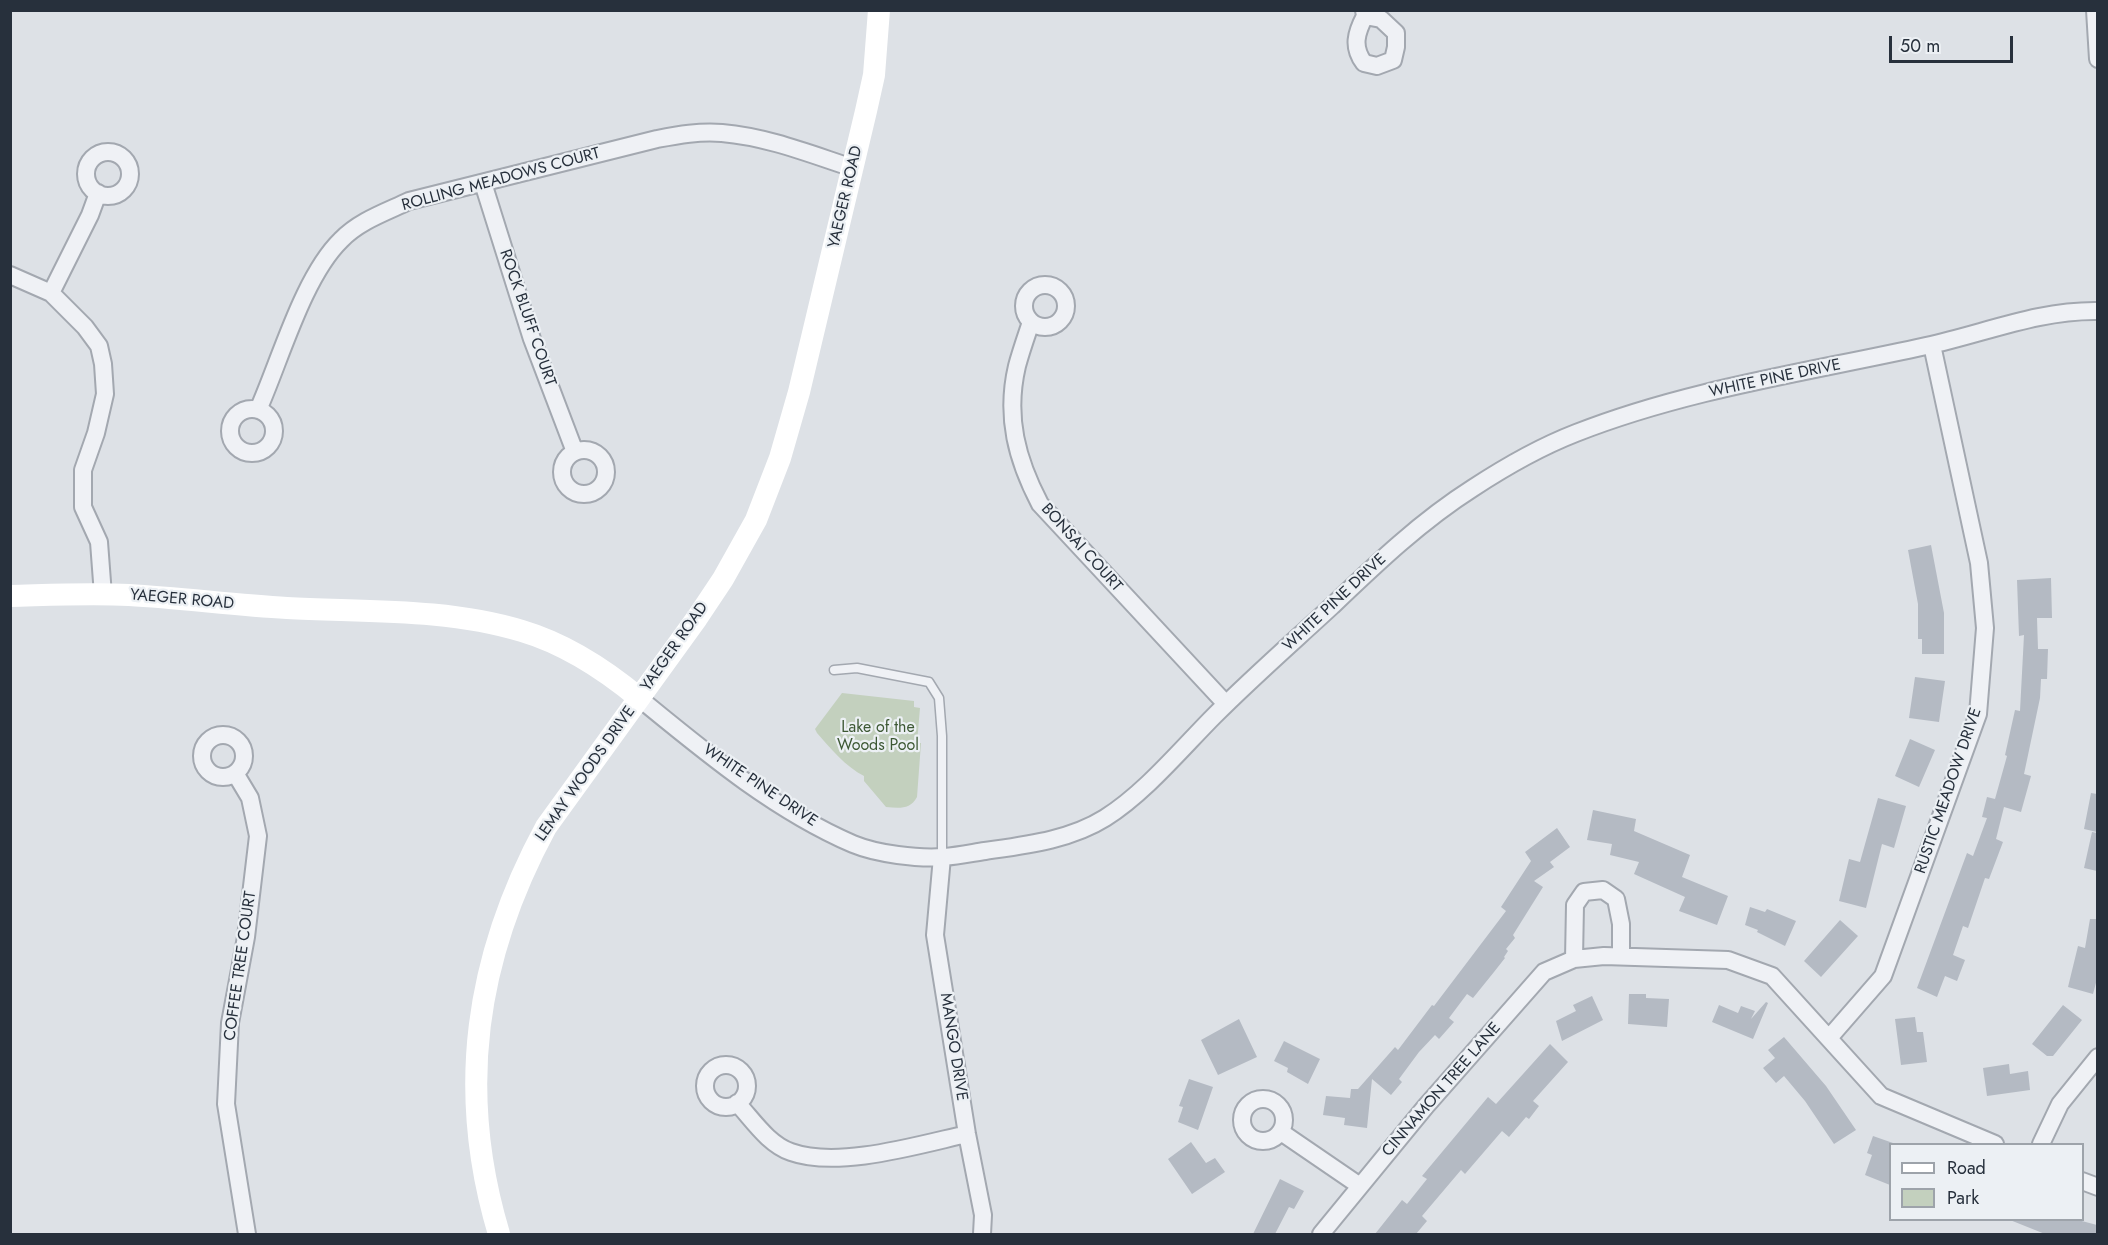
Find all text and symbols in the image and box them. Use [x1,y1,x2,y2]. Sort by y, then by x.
scale bar [1892,24,2016,62]
text: 50 m [1900,33,1940,59]
street label: ROLLING MEADOWS COURT [400,144,602,216]
street label: YAEGER ROAD [825,144,867,250]
street label: ROCK BLUFF COURT [495,247,559,389]
street label: WHITE PINE DRIVE [1707,356,1843,402]
street label: BONSAI COURT [1036,500,1126,596]
street label: WHITE PINE DRIVE [1279,550,1391,656]
street label: YAEGER ROAD [129,586,235,614]
street label: YAEGER ROAD [637,599,713,695]
street label: LEMAY WOODS DRIVE [532,703,640,845]
street label: RUSTIC MEADOW DRIVE [1912,706,1986,876]
park label: Lake of the Woods Pool [837,718,919,756]
street label: WHITE PINE DRIVE [699,741,821,831]
street label: COFFEE TREE COURT [221,890,261,1042]
street label: MANGO DRIVE [935,992,971,1102]
street label: CINNAMON TREE LANE [1379,1019,1505,1161]
legend [1889,1143,2084,1221]
text: Road [1947,1155,1986,1181]
text: Park [1947,1185,1979,1211]

